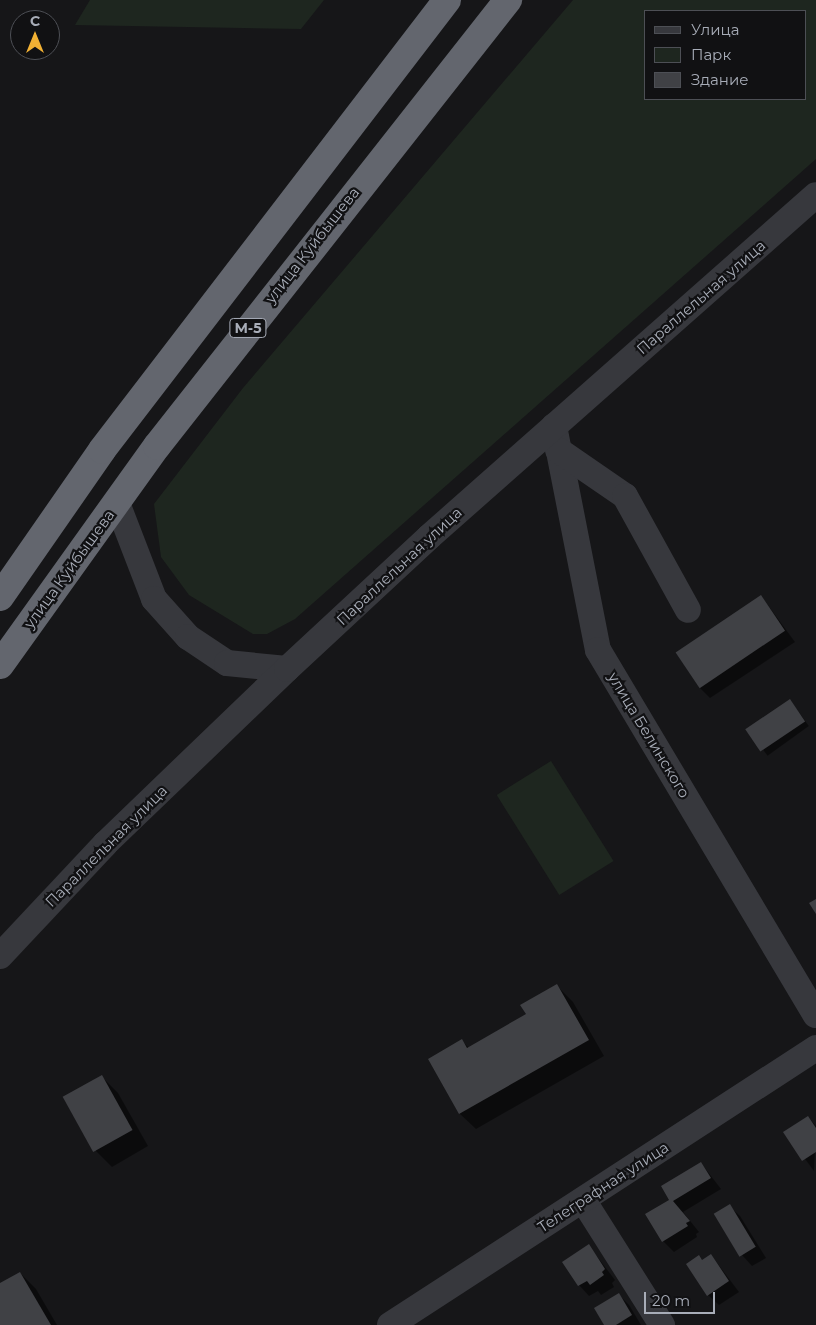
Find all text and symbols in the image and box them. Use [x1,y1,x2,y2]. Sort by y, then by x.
north arrow [10,10,60,60]
legend [644,10,806,100]
text: С [30,12,40,30]
text: Улица [691,20,739,39]
text: Парк [691,45,731,64]
text: Здание [691,70,749,89]
street label: улица Куйбышева [261,183,363,307]
street label: Параллельная улица [633,236,769,358]
road number: М-5 [229,316,267,339]
street label: Параллельная улица [333,503,465,629]
street label: улица Куйбышева [20,506,118,632]
street label: улица Белинского [604,669,694,801]
street label: Параллельная улица [41,781,171,911]
street label: Телеграфная улица [534,1138,672,1236]
scale bar [646,1282,717,1314]
text: 20 m [652,1291,690,1310]

